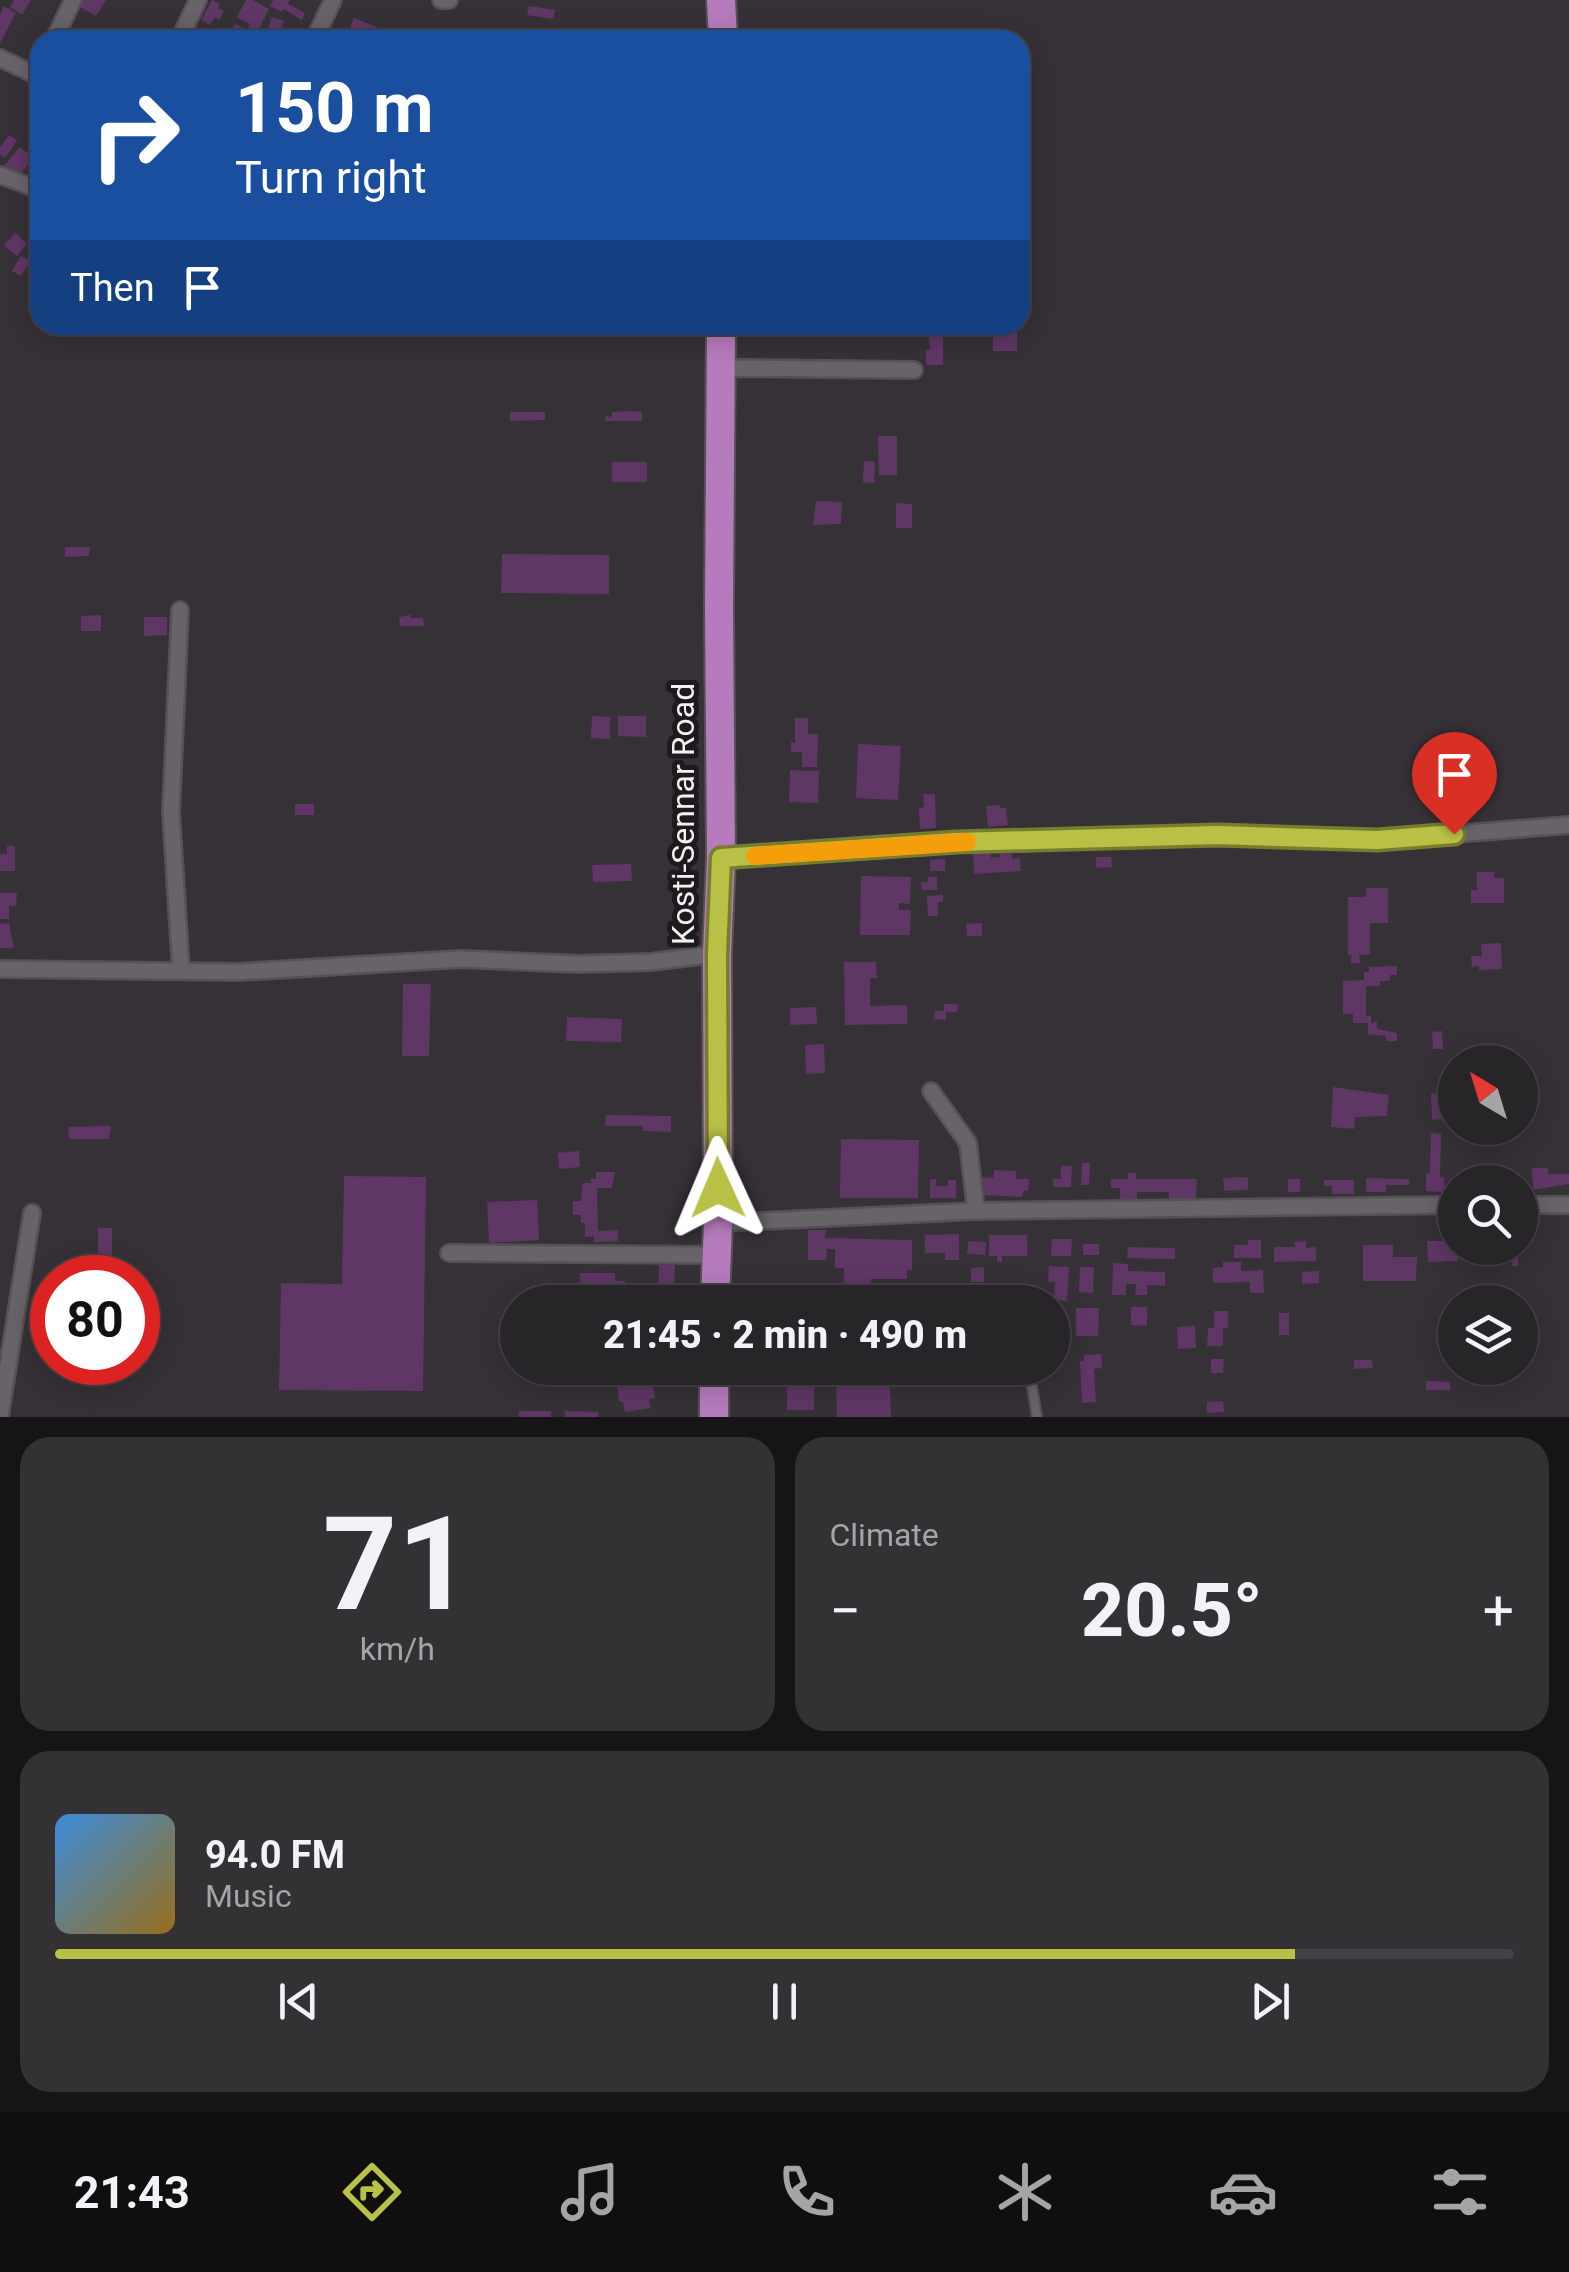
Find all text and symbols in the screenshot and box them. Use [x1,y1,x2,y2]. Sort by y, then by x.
text: 150 m [235,67,434,149]
icon: right [70,70,200,200]
text: Turn right [235,151,427,204]
icon: arrive [175,260,230,315]
text: Then [70,266,155,310]
street label: Kosti-Sennar Road [664,683,702,945]
pin [1412,732,1497,835]
icon: arrive [1427,747,1482,802]
north arrow [1438,1045,1538,1145]
map controls [1438,1045,1538,1385]
position arrow [666,1136,770,1240]
button: search [1438,1165,1538,1265]
speed limit sign: 80 [30,1255,160,1385]
button: layers [1438,1285,1538,1385]
text: 21:45 · 2 min · 490 m [603,1313,967,1357]
text: 71 [323,1488,472,1641]
text: Climate [830,1516,939,1554]
text: 20.5° [1081,1566,1263,1654]
text: − [830,1579,861,1643]
text: + [1483,1579,1514,1643]
text: km/h [360,1630,435,1668]
text: 94.0 FM [205,1833,345,1877]
text: Music [205,1877,292,1915]
icon: previous [271,1974,326,2029]
icon: pause [757,1974,812,2029]
icon: next [1243,1974,1298,2029]
icon: directions [337,2157,407,2227]
icon: music [555,2157,625,2227]
icon: phone [772,2157,842,2227]
icon: climate [990,2157,1060,2227]
icon: car [1208,2157,1278,2227]
icon: filters [1425,2157,1495,2227]
text: 21:43 [74,2166,190,2219]

